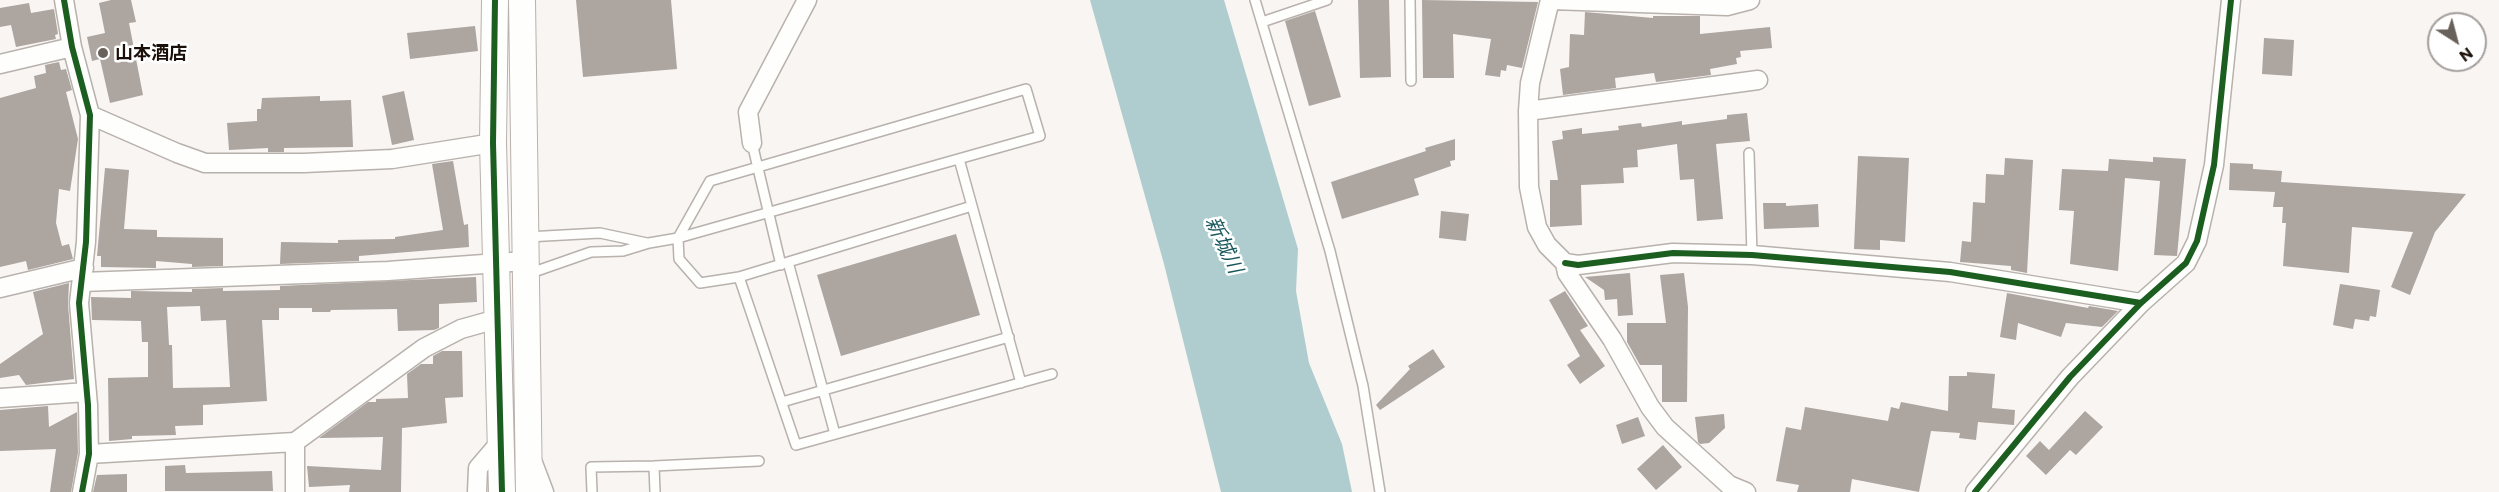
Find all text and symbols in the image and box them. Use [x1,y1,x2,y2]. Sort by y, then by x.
north arrow [2427,12,2487,72]
place label: 山本酒店 [115,42,187,64]
text: N [2456,44,2477,67]
marker: 山本酒店 [96,46,110,60]
water label: 新城川 [1200,213,1248,277]

